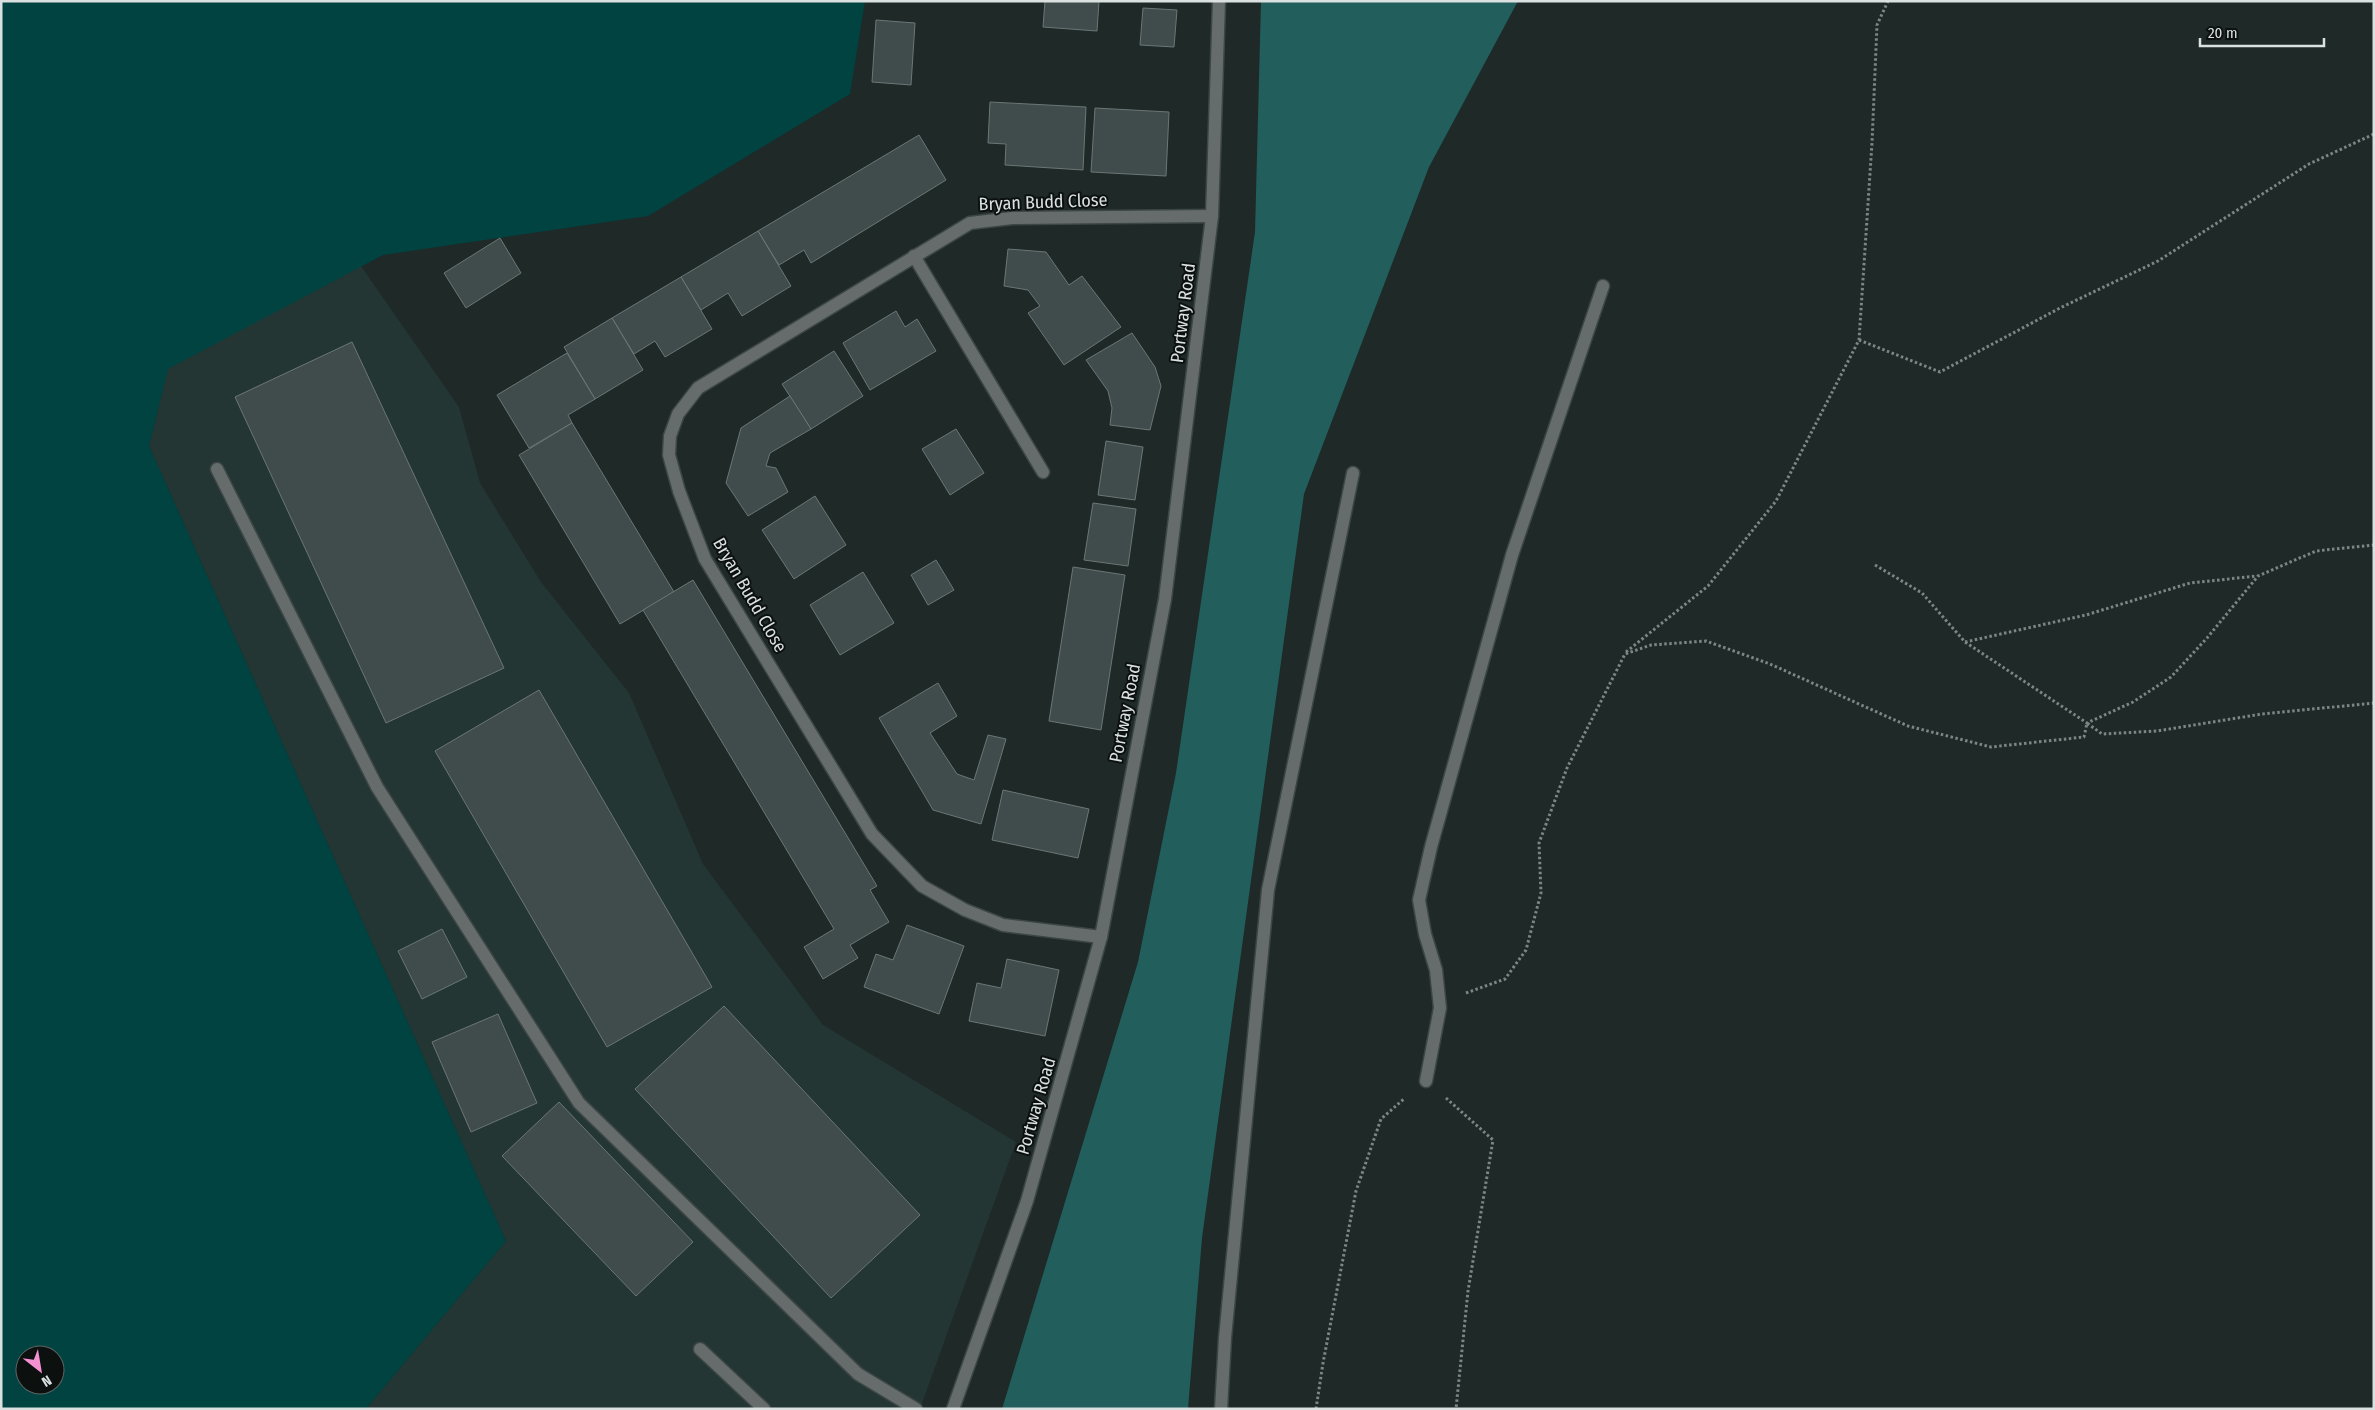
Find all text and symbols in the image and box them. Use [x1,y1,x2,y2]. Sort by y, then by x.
scale bar [2200,15,2324,47]
text: 20 m [2208,24,2238,42]
street label: Bryan Budd Close [978,189,1108,215]
street label: Portway Road [1166,262,1200,364]
street label: Bryan Budd Close [708,534,792,656]
street label: Portway Road [1105,662,1145,764]
street label: Portway Road [1012,1055,1060,1157]
north arrow [15,1345,65,1395]
text: N [38,1371,54,1390]

